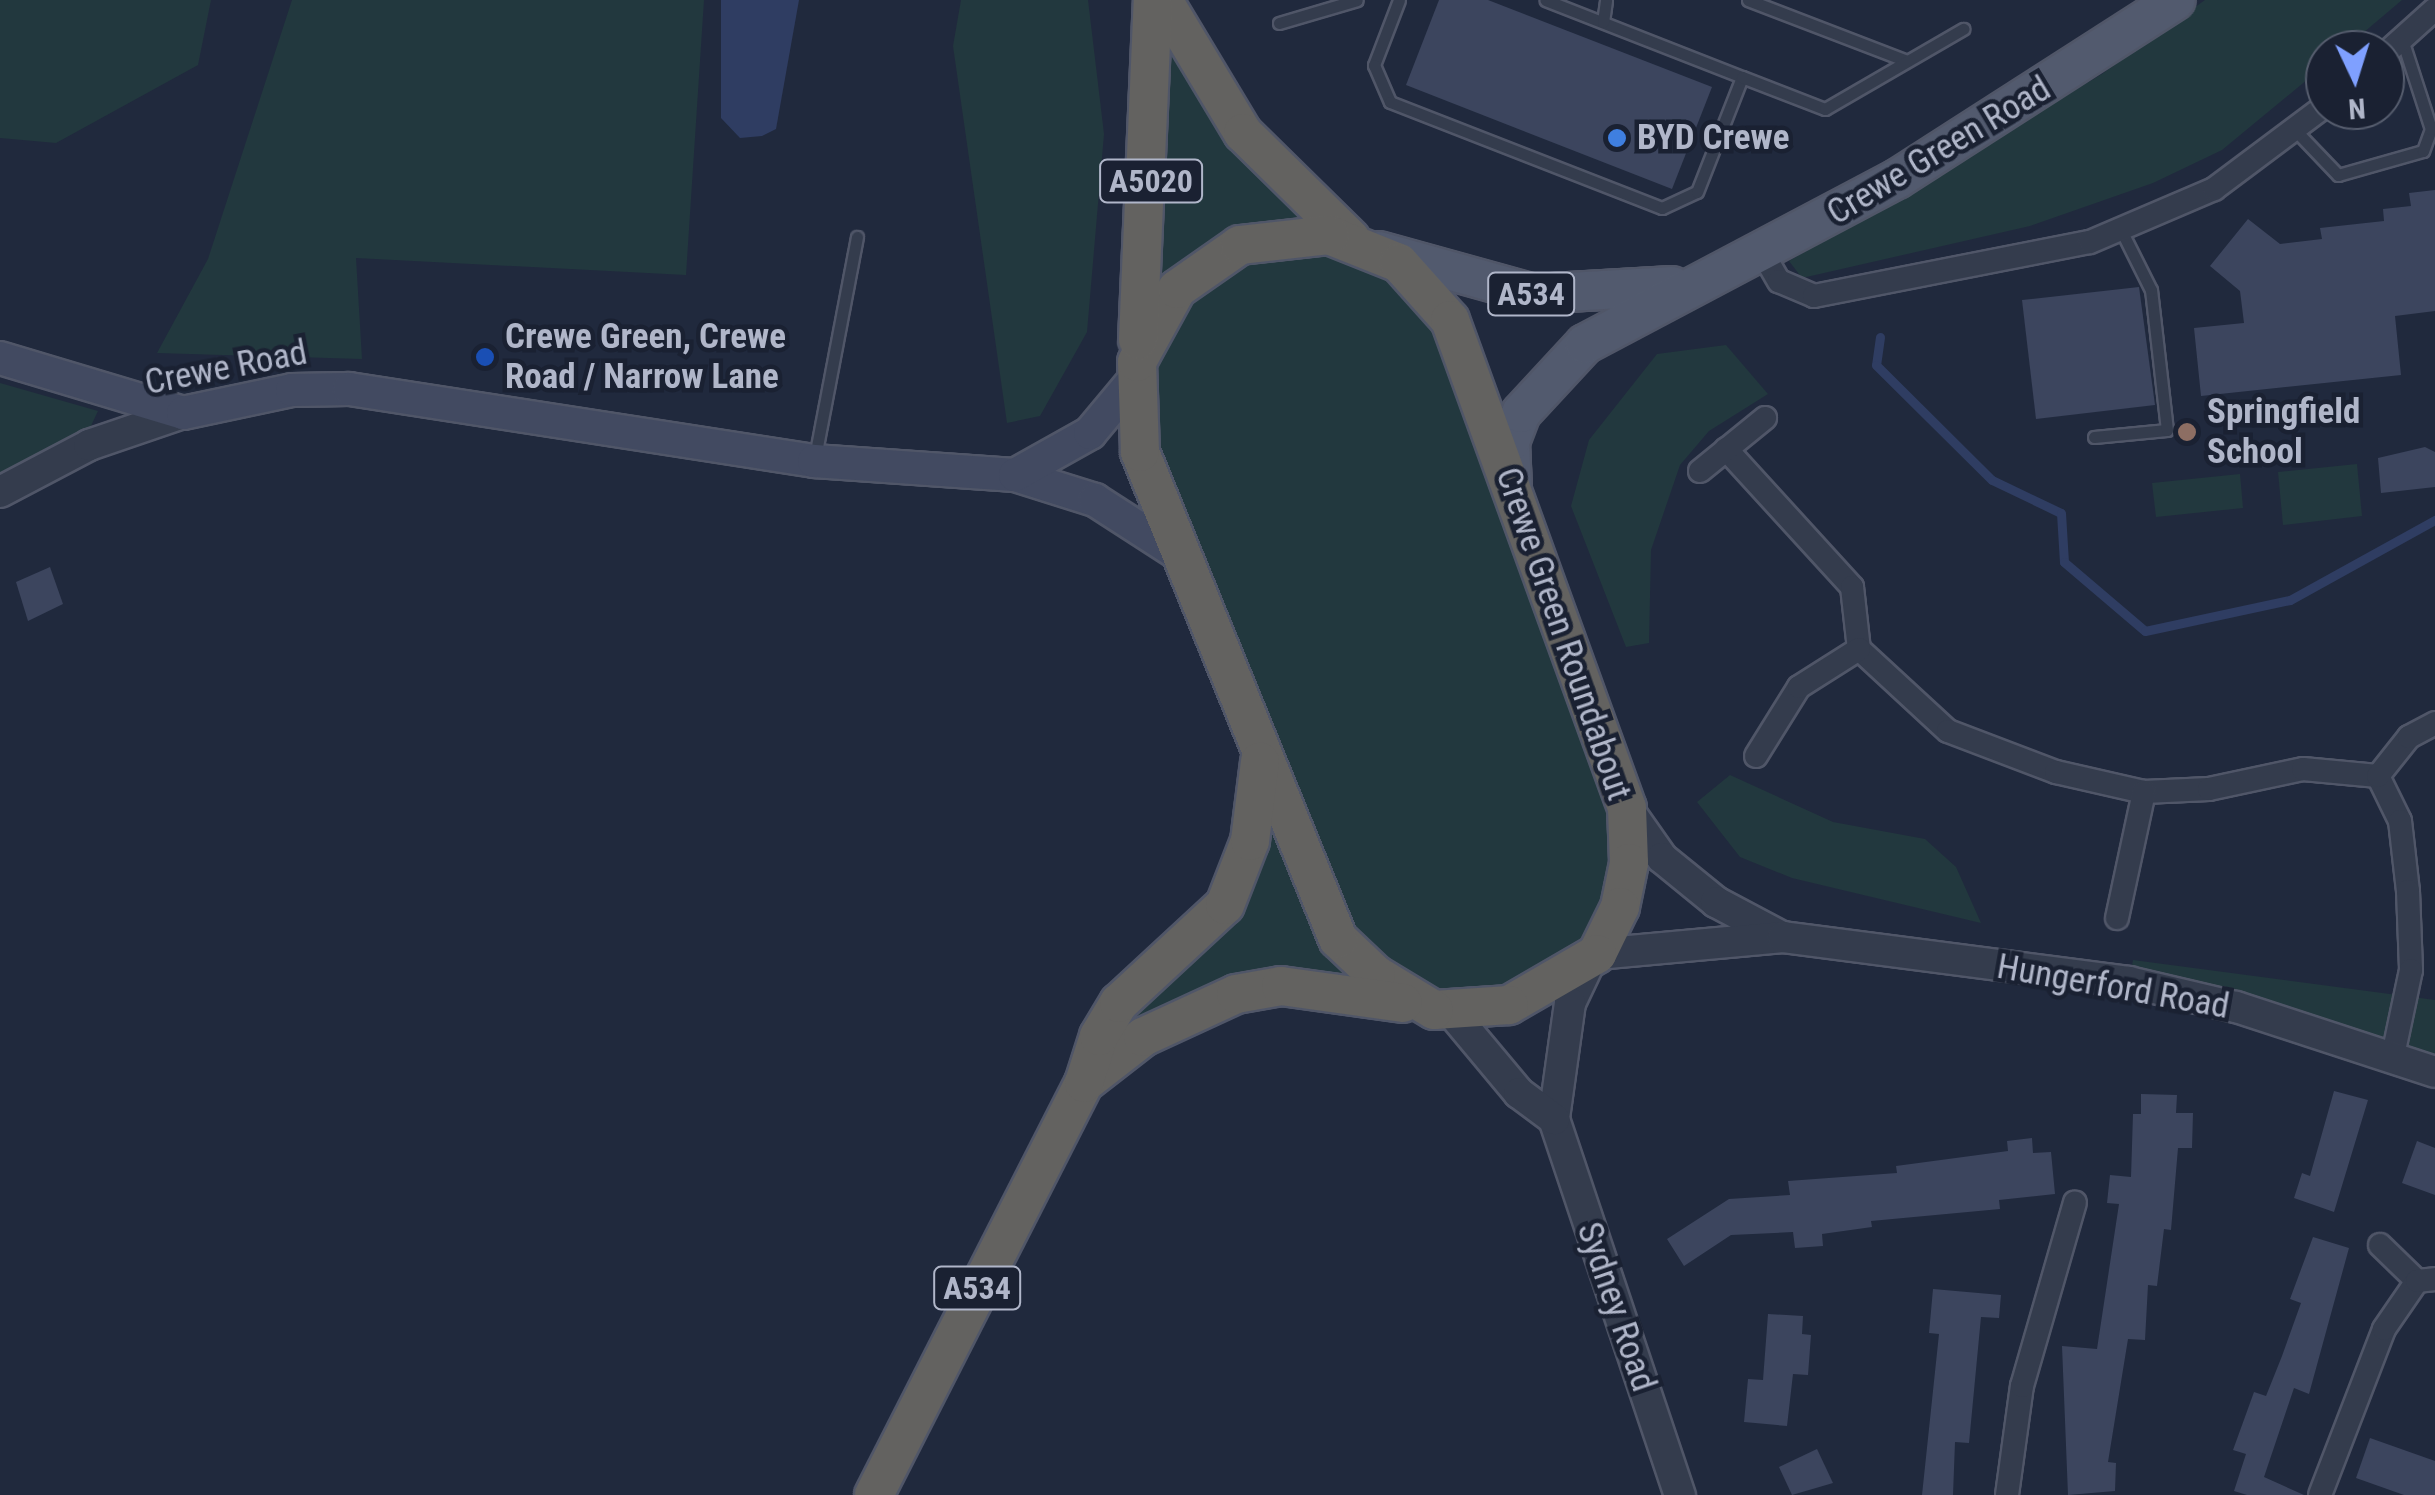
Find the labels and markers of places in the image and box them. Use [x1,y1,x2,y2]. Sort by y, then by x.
place label: BYD Crewe [1637,117,1789,159]
marker: BYD Crewe [1606,127,1628,149]
place label: Crewe Green, Crewe Road / Narrow Lane [505,316,786,398]
marker: Crewe Green, Crewe Road / Narrow Lane [474,346,496,368]
place label: Springfield School [2207,391,2360,473]
marker: Springfield School [2176,421,2198,443]

